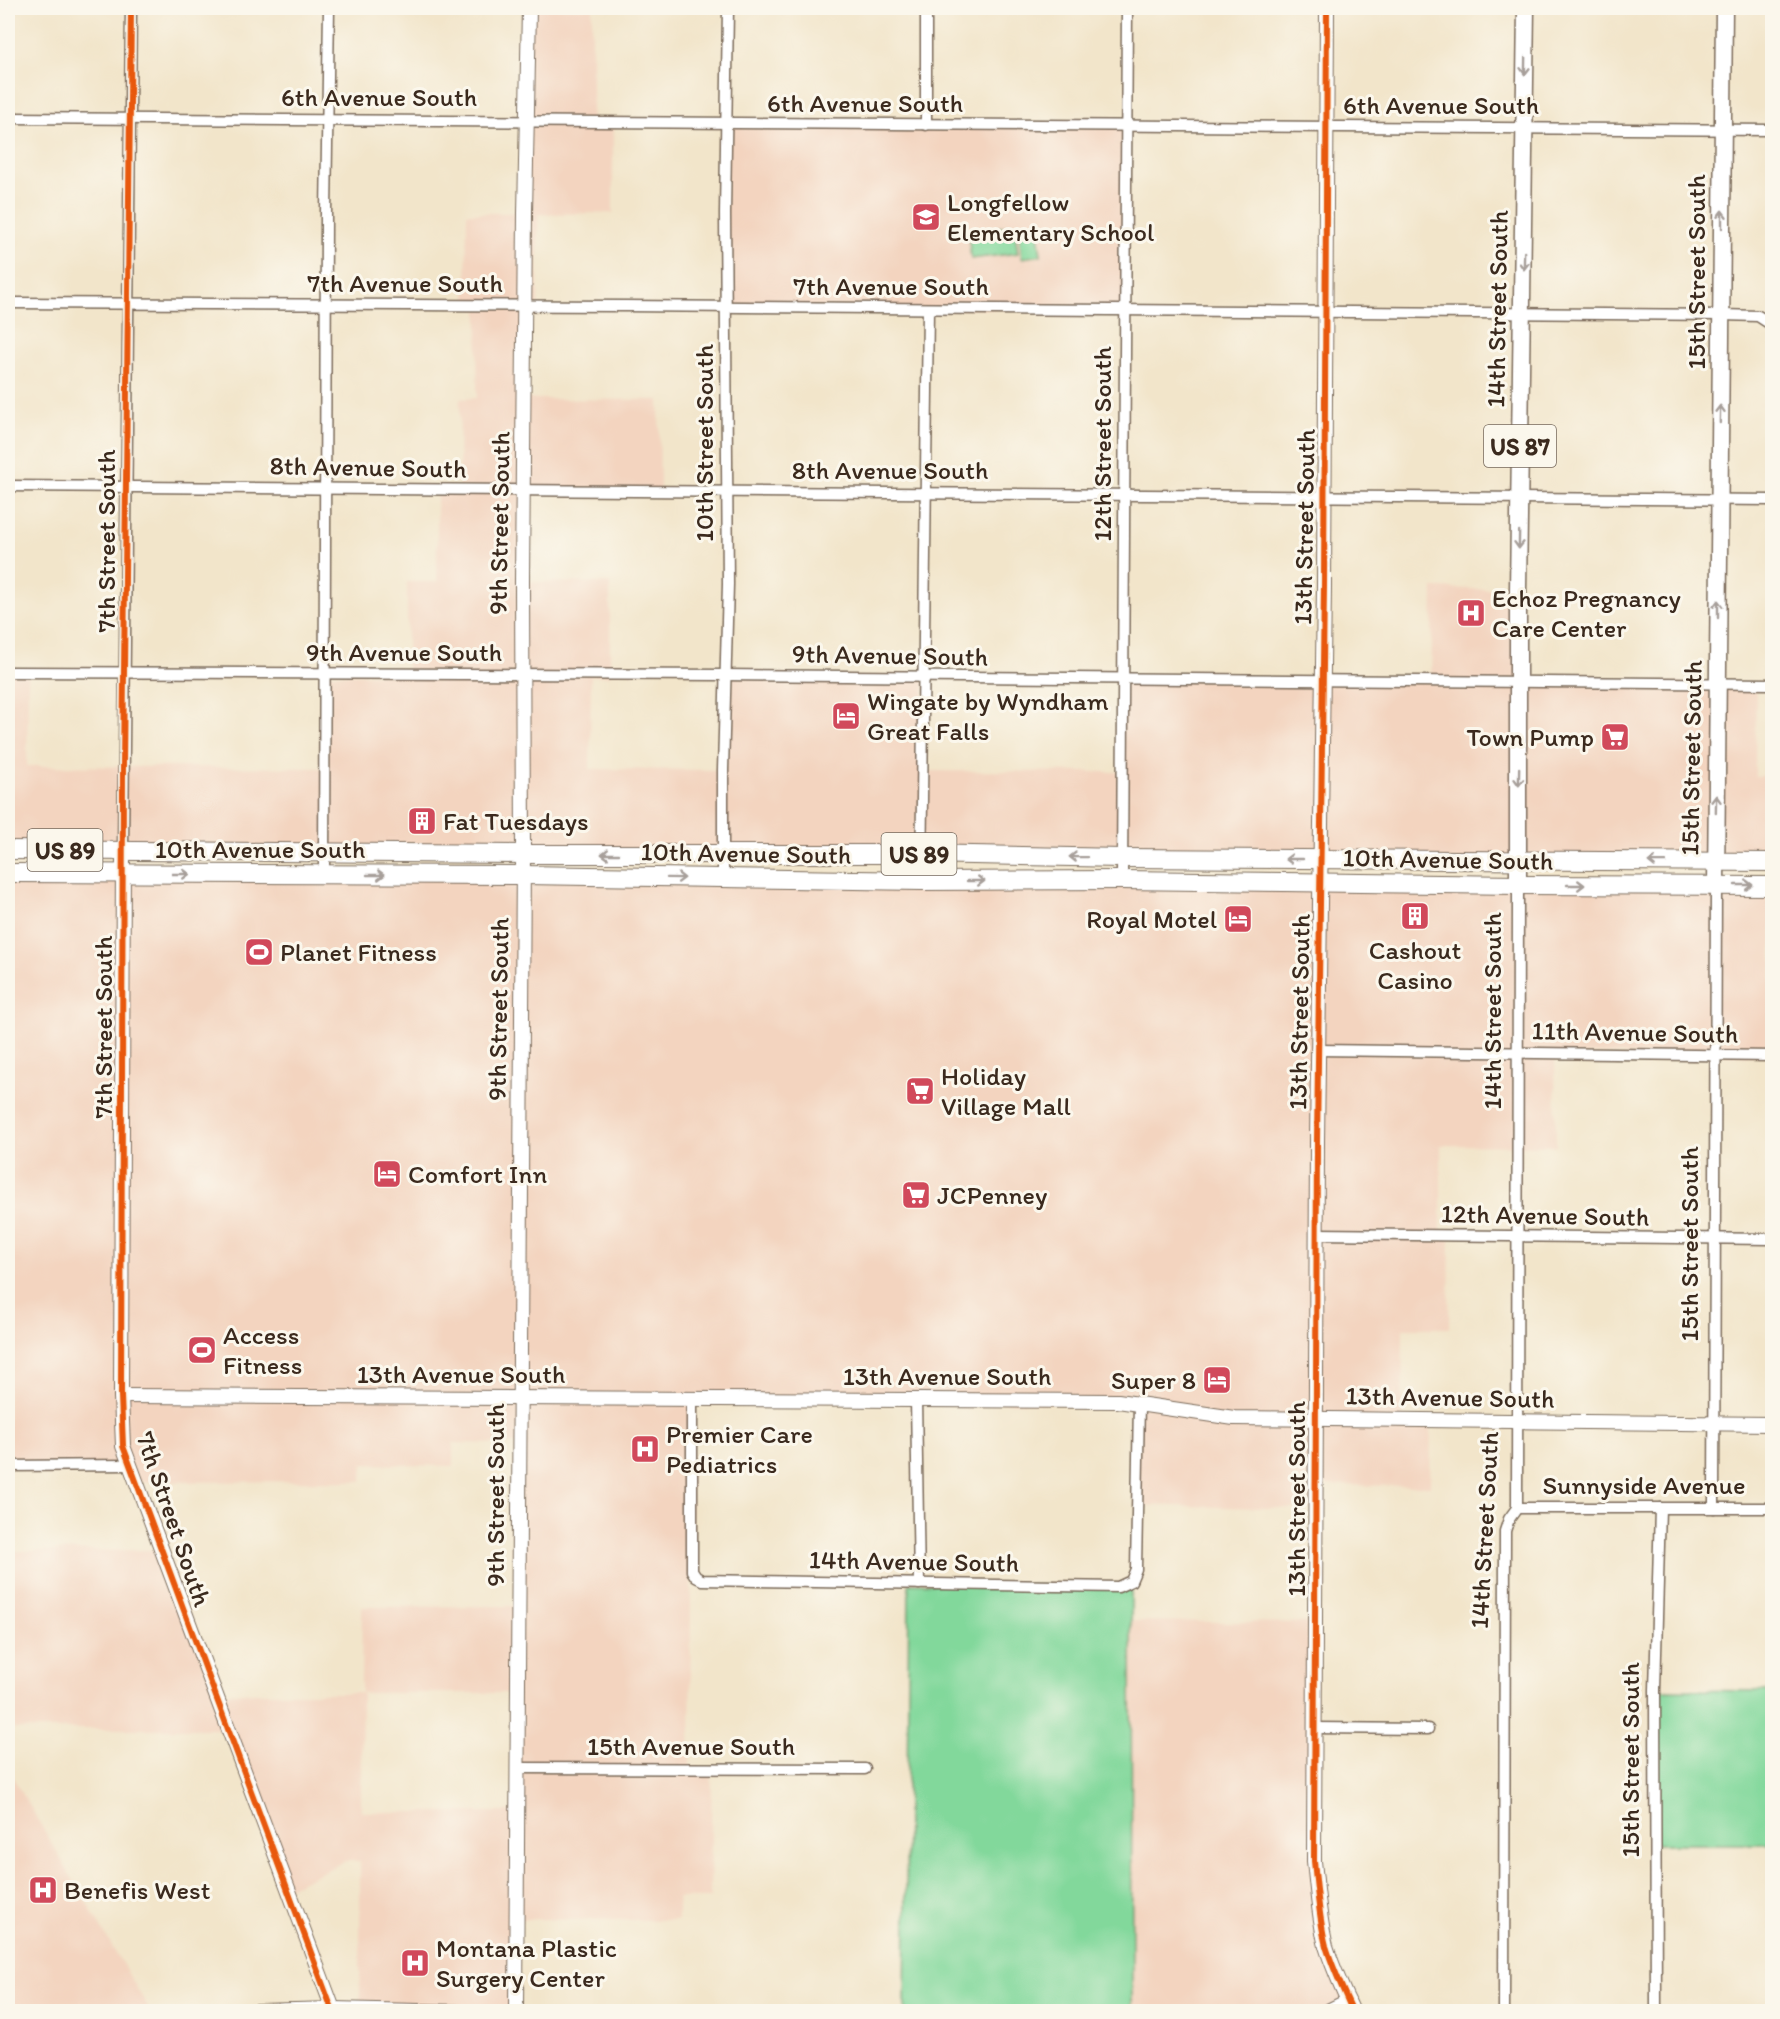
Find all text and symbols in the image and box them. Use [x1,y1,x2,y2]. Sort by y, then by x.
one-way arrow [1520,55,1531,75]
street label: 6th Avenue South [281,81,477,113]
street label: 6th Avenue South [767,87,963,119]
street label: 6th Avenue South [1343,89,1539,121]
street label: 15th Street South [1680,174,1712,370]
place label: Longfellow Elementary School [947,186,1154,248]
school or university icon: Longfellow Elementary School [910,201,942,233]
street label: 14th Street South [1479,210,1515,408]
one-way arrow [1716,210,1728,230]
one-way arrow [1518,250,1530,270]
street label: 7th Avenue South [307,267,503,299]
street label: 7th Avenue South [793,270,989,302]
street label: 10th Street South [688,344,720,542]
street label: 12th Street South [1086,346,1118,542]
one-way arrow [1714,405,1726,425]
road number: US 87 [1484,425,1556,467]
street label: 13th Street South [1286,429,1322,625]
street label: 9th Street South [481,431,517,615]
street label: 8th Avenue South [269,449,467,485]
street label: 7th Street South [90,450,122,632]
street label: 8th Avenue South [792,454,988,486]
one-way arrow [1513,529,1525,549]
place label: Echoz Pregnancy Care Center [1492,582,1681,644]
hospital icon: Echoz Pregnancy Care Center [1455,597,1487,629]
one-way arrow [1712,600,1724,620]
street label: 9th Avenue South [306,636,502,668]
street label: 9th Avenue South [792,637,988,673]
street label: 15th Street South [1673,660,1709,856]
place label: Wingate by Wyndham Great Falls [867,685,1109,747]
hotel icon: Wingate by Wyndham Great Falls [830,700,862,732]
place label: Town Pump [1467,721,1594,753]
supermarket icon: Town Pump [1599,721,1631,753]
one-way arrow [1513,766,1525,786]
one-way arrow [1710,795,1722,815]
building icon: Fat Tuesdays [406,805,438,837]
place label: Fat Tuesdays [443,805,589,837]
road number: US 89 [28,829,103,871]
street label: 10th Avenue South [155,833,365,865]
road number: US 89 [882,833,956,875]
street label: 10th Avenue South [640,835,852,871]
street label: 10th Avenue South [1342,841,1554,877]
one-way arrow [600,848,620,860]
one-way arrow [1068,851,1088,863]
one-way arrow [1284,853,1304,865]
one-way arrow [1647,856,1667,868]
one-way arrow [171,868,191,880]
one-way arrow [366,869,386,881]
one-way arrow [666,872,686,883]
one-way arrow [966,875,986,887]
one-way arrow [1566,879,1586,891]
one-way arrow [1734,879,1754,891]
building icon: Cashout Casino [1399,900,1431,932]
place label: Royal Motel [1086,903,1217,935]
hotel icon: Royal Motel [1222,903,1254,935]
street label: 14th Street South [1476,912,1508,1110]
street label: 13th Street South [1281,914,1317,1110]
street label: 9th Street South [480,917,516,1101]
place label: Cashout Casino [1369,934,1462,996]
street label: 7th Street South [87,936,119,1118]
sports icon: Planet Fitness [243,936,275,968]
place label: Planet Fitness [280,936,437,968]
street label: 11th Avenue South [1531,1014,1739,1050]
place label: Holiday Village Mall [941,1060,1071,1122]
supermarket icon: Holiday Village Mall [904,1075,936,1107]
street label: 15th Street South [1673,1146,1705,1342]
hotel icon: Comfort Inn [371,1158,403,1190]
place label: Comfort Inn [408,1158,547,1190]
supermarket icon: JCPenney [900,1179,932,1211]
place label: JCPenney [937,1179,1047,1211]
street label: 12th Avenue South [1441,1197,1649,1233]
place label: Access Fitness [223,1319,302,1381]
sports icon: Access Fitness [186,1334,218,1366]
street label: 13th Avenue South [357,1358,565,1390]
street label: 13th Avenue South [843,1360,1051,1392]
place label: Super 8 [1111,1364,1196,1396]
hotel icon: Super 8 [1201,1364,1233,1396]
street label: 13th Avenue South [1345,1379,1555,1415]
street label: 13th Street South [1280,1401,1312,1597]
street label: 9th Street South [479,1403,511,1587]
place label: Premier Care Pediatrics [666,1418,813,1480]
street label: 7th Street South [129,1427,219,1611]
street label: 14th Street South [1463,1430,1505,1630]
hospital icon: Premier Care Pediatrics [629,1433,661,1465]
street label: Sunnyside Avenue [1543,1469,1745,1501]
street label: 14th Avenue South [809,1543,1019,1579]
street label: 15th Street South [1614,1662,1646,1858]
street label: 15th Avenue South [587,1730,795,1762]
hospital icon: Benefis West [27,1874,59,1906]
place label: Benefis West [64,1874,211,1906]
place label: Montana Plastic Surgery Center [436,1932,617,1994]
hospital icon: Montana Plastic Surgery Center [399,1947,431,1979]

